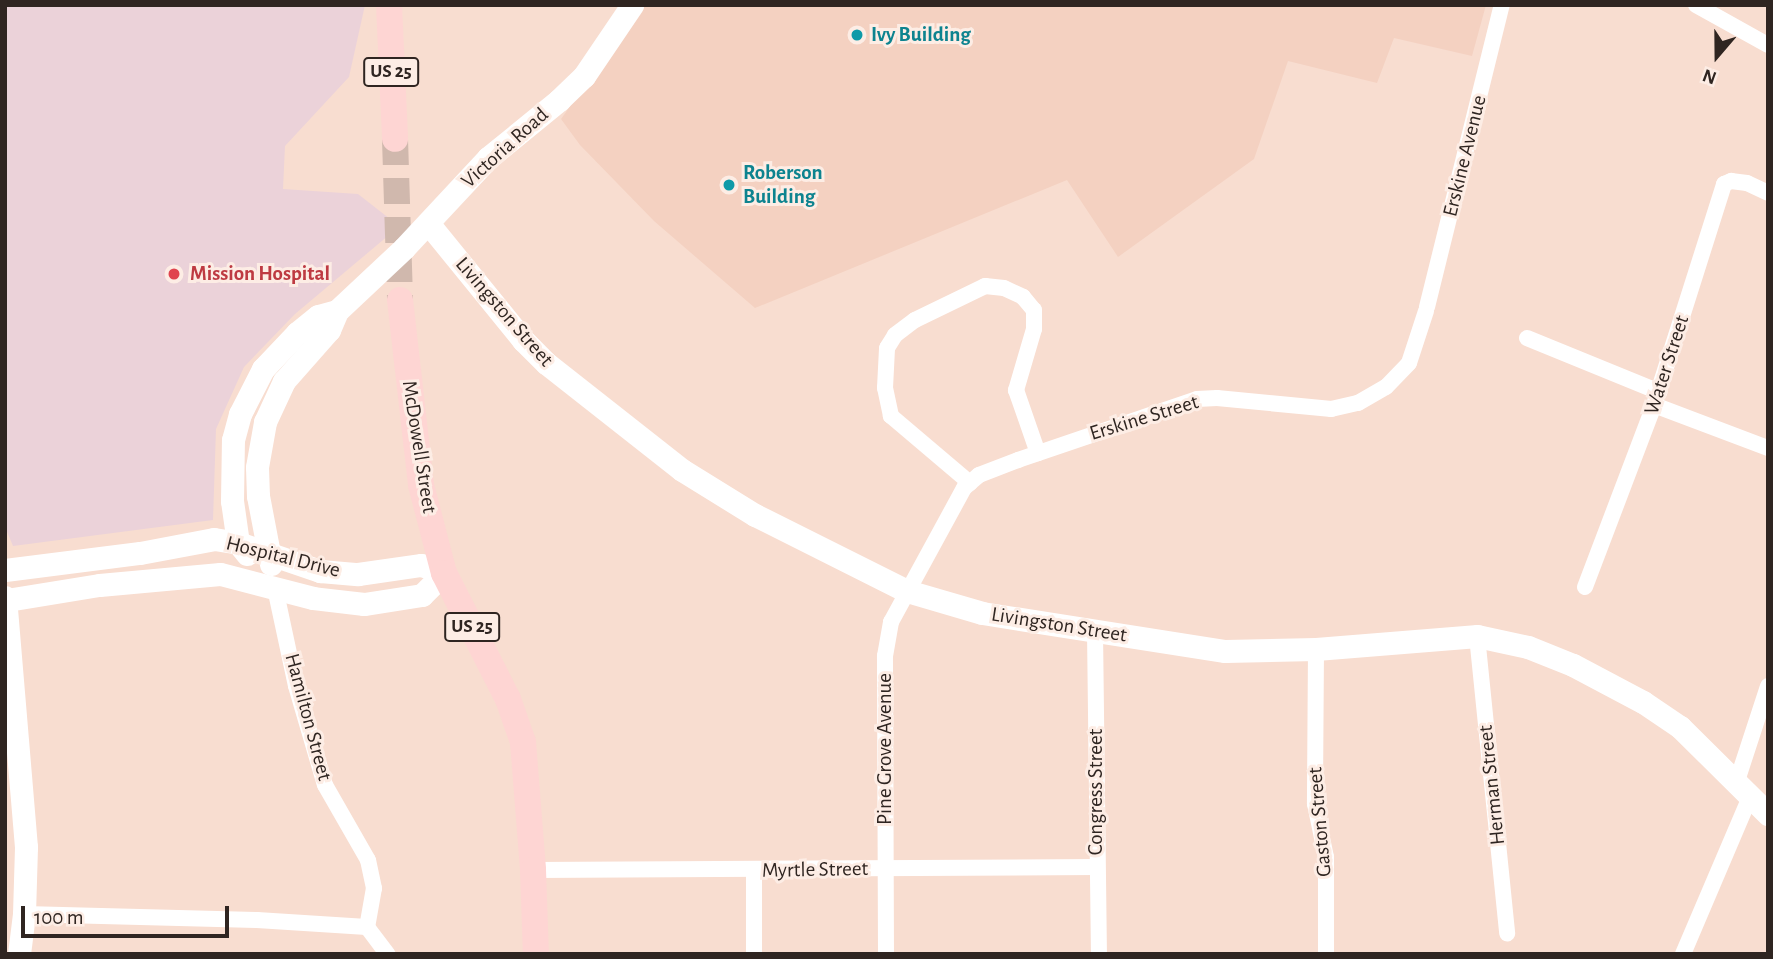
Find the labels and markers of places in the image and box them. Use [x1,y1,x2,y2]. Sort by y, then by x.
place label: Ivy Building [871,22,971,48]
marker: Ivy Building [849,27,865,43]
place label: Roberson Building [743,160,823,210]
marker: Roberson Building [721,177,737,193]
place label: Mission Hospital [190,261,330,287]
marker: Mission Hospital [164,264,184,284]

